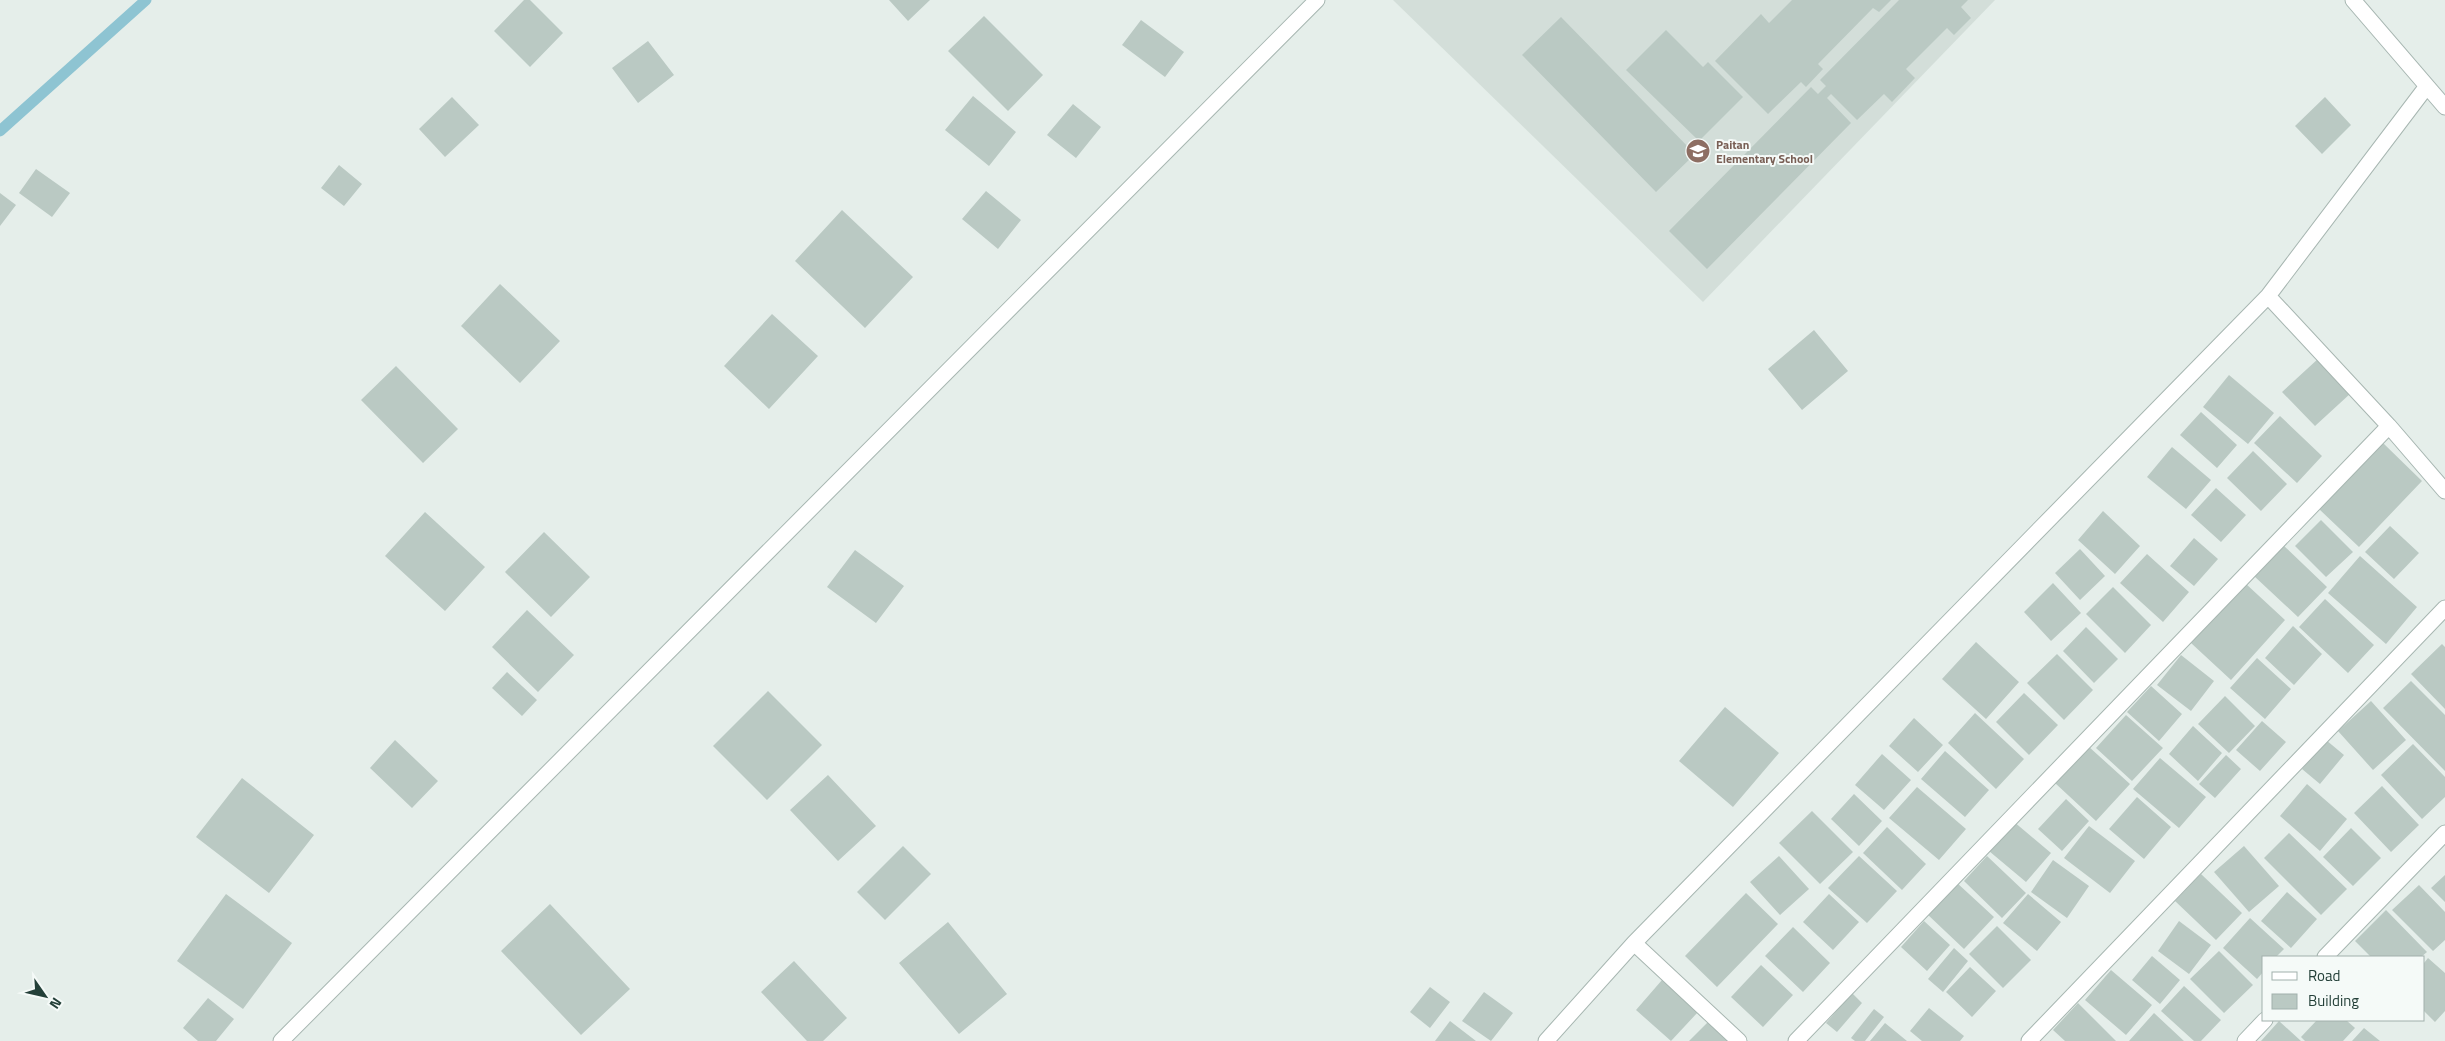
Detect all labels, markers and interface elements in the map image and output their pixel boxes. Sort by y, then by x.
place label: Paitan Elementary School [1716,135,1813,168]
school or university icon: Paitan Elementary School [1685,138,1711,164]
legend [2262,956,2425,1021]
text: Road [2308,964,2340,987]
north arrow [20,971,70,1021]
text: Building [2308,989,2359,1012]
text: N [45,994,68,1013]

